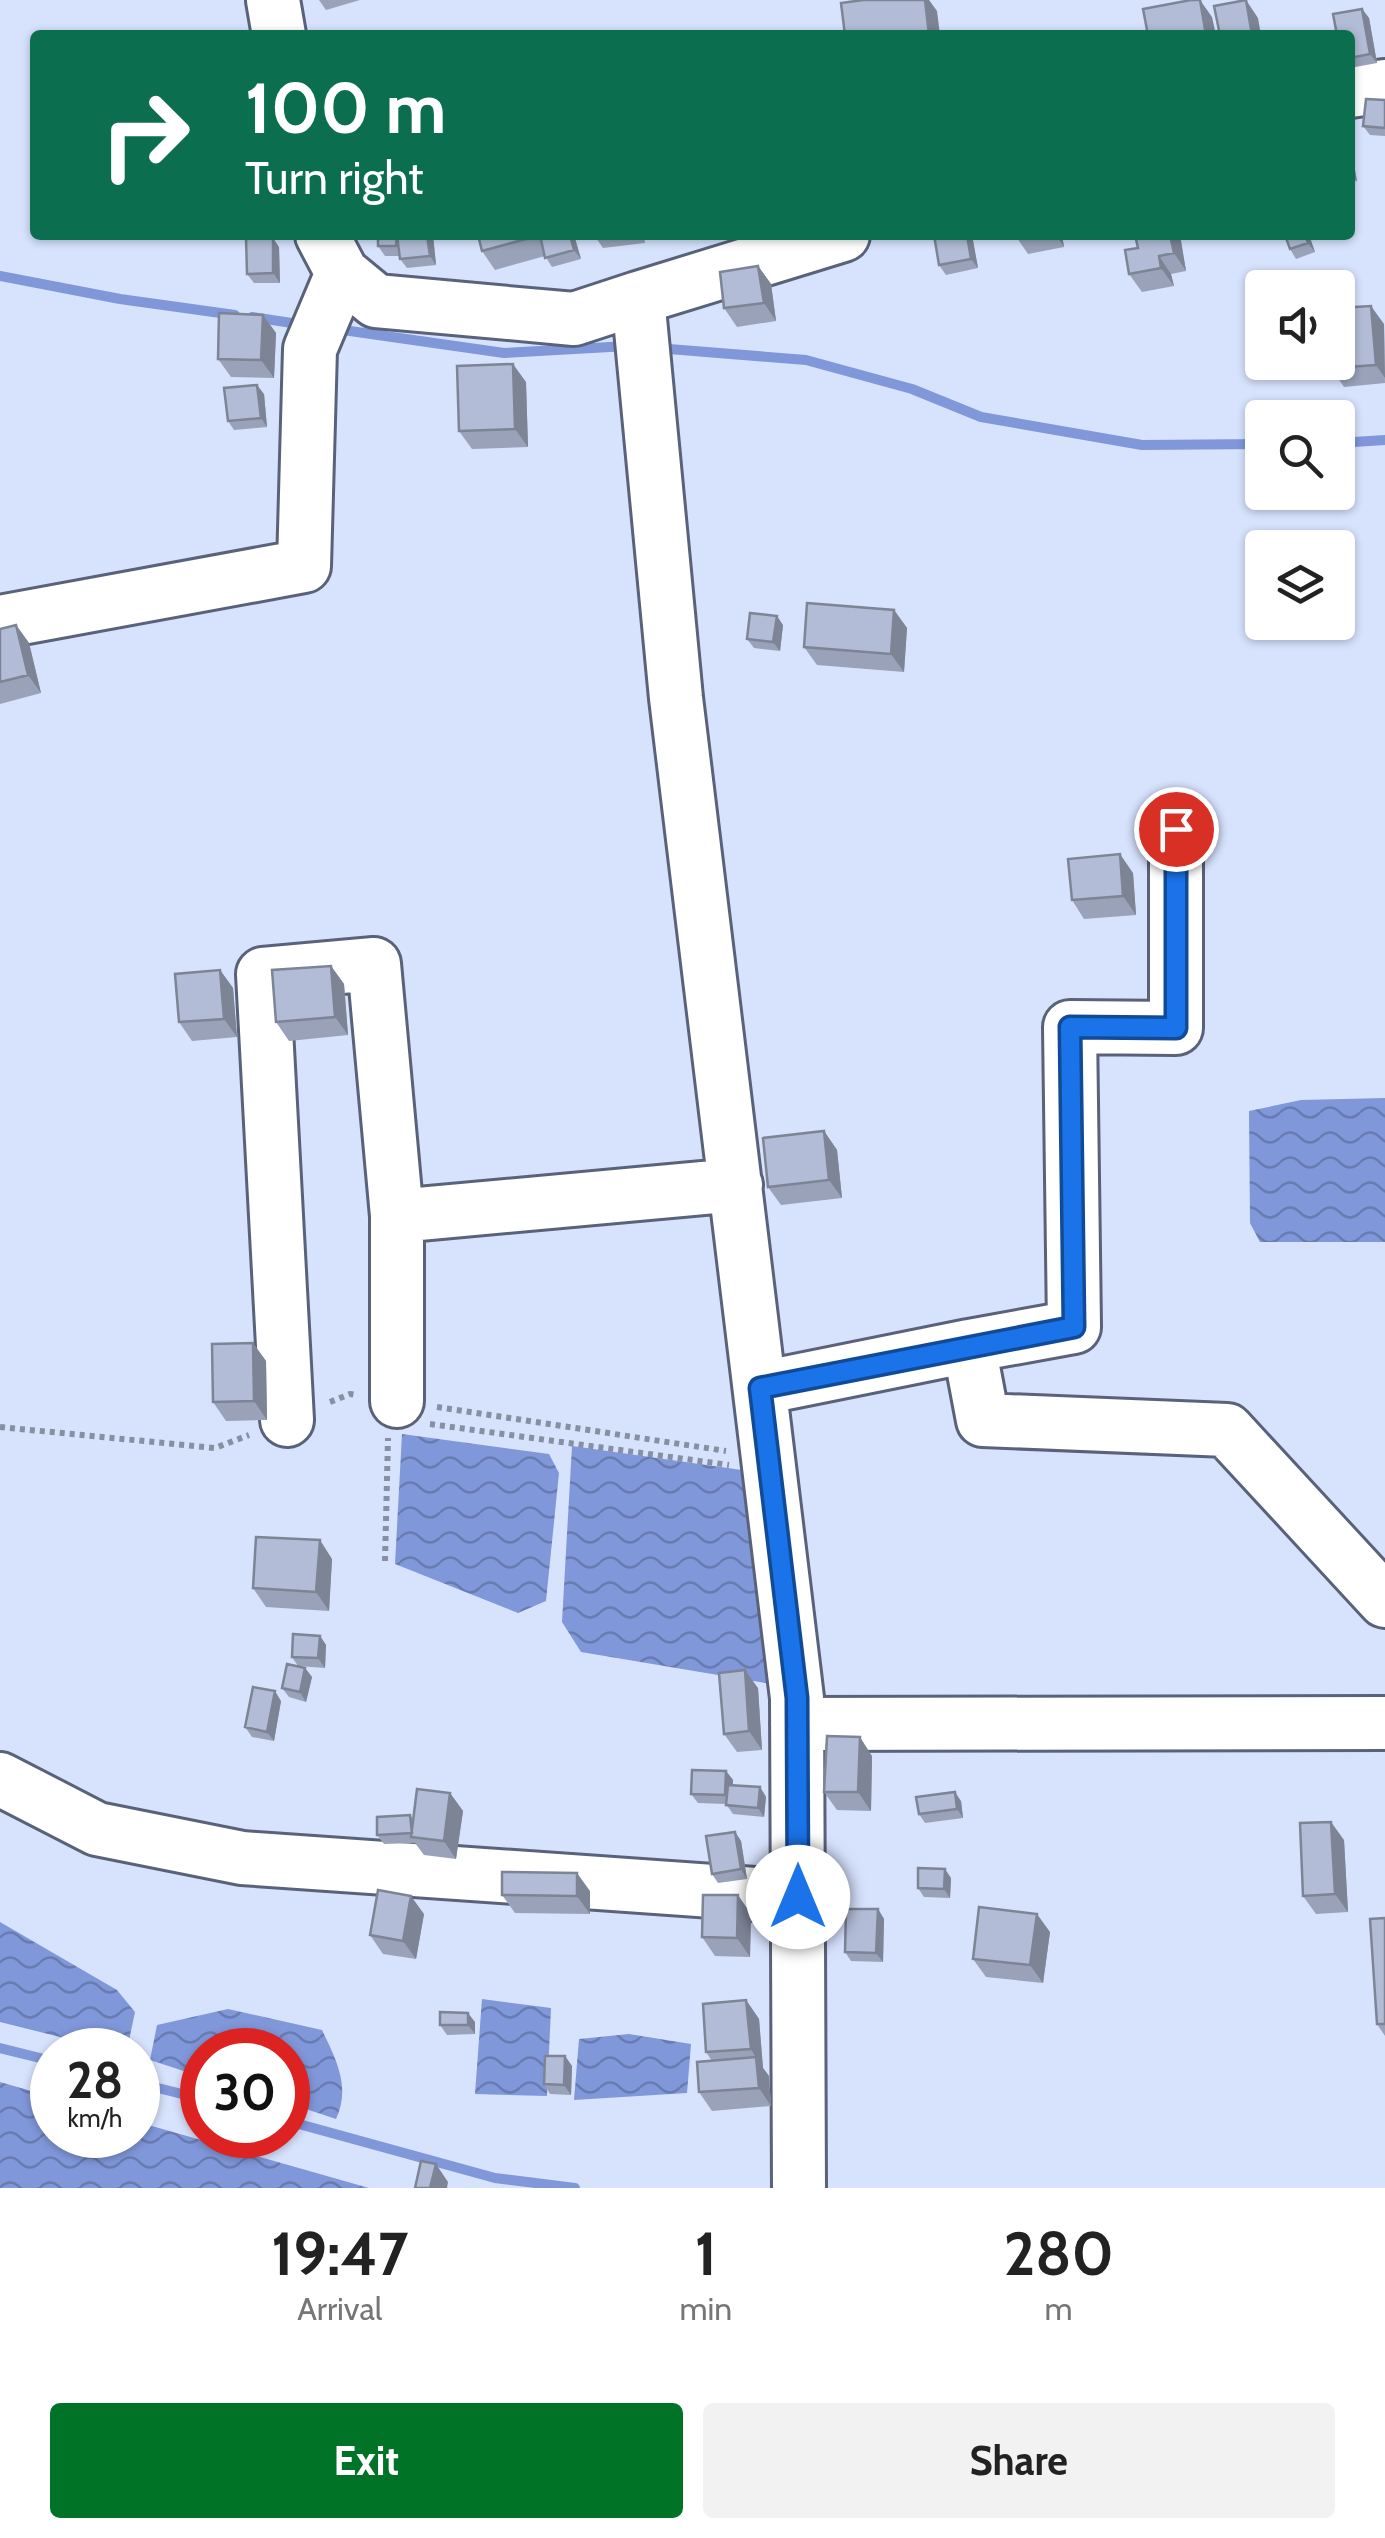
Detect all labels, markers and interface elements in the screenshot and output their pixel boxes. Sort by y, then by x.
text: 100 m [245,65,446,151]
icon: right [80,70,210,200]
text: Turn right [245,151,424,205]
map controls [1245,270,1355,640]
button: sound [1245,270,1355,380]
button: search [1245,400,1355,510]
button: layers [1245,530,1355,640]
pin [1134,787,1219,872]
icon: arrive [1149,802,1204,857]
position arrow [746,1845,850,1949]
speed limit sign: 30 [180,2028,310,2158]
text: 28 [67,2050,123,2111]
text: km/h [68,2103,122,2133]
text: 19:47 [271,2217,408,2290]
text: 1 [695,2217,717,2290]
text: 280 [1003,2217,1114,2290]
text: Arrival [297,2289,382,2328]
text: min [679,2289,732,2328]
text: m [1045,2289,1073,2328]
button: Exit [50,2403,683,2518]
button: Share [703,2403,1335,2518]

